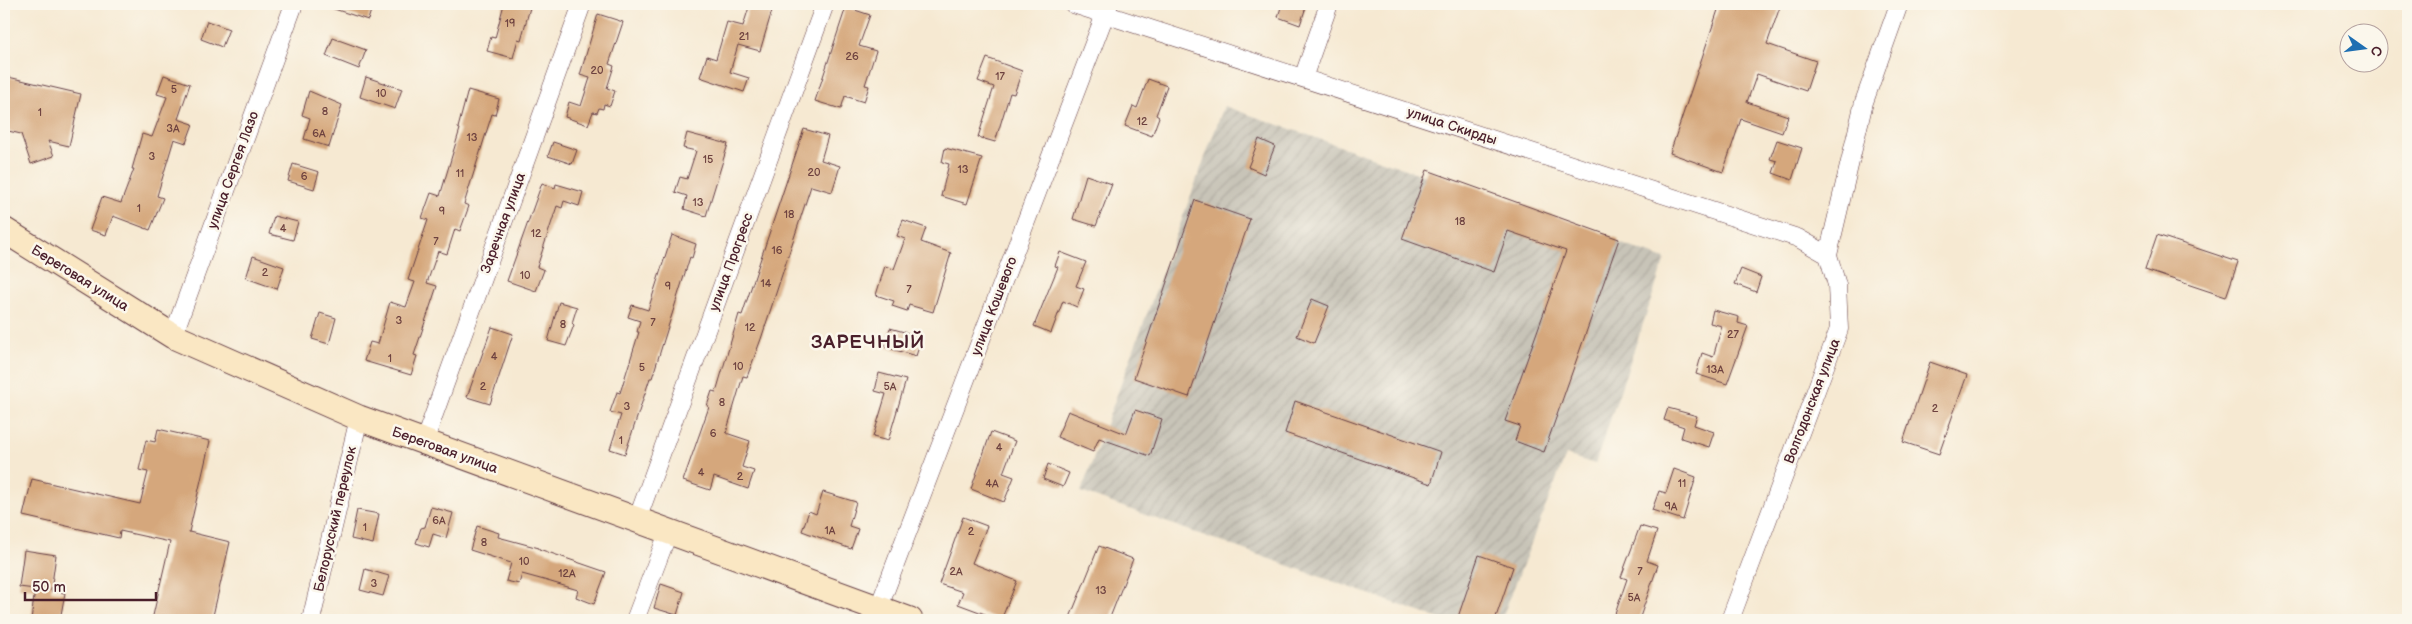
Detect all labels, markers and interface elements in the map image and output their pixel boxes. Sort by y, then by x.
house number: 19 [505,17,515,30]
north arrow [2340,22,2390,72]
house number: 21 [739,30,749,43]
text: С [2367,44,2386,58]
house number: 26 [845,50,859,63]
house number: 20 [591,64,604,77]
house number: 17 [995,70,1005,83]
house number: 5 [171,83,177,96]
house number: 10 [376,87,387,100]
street label: улица Скирды [1405,103,1499,149]
house number: 8 [322,105,328,118]
house number: 1 [38,106,42,119]
street label: улица Сергея Лазо [204,109,262,231]
house number: 12 [1137,115,1148,128]
house number: 3А [166,122,180,135]
house number: 6А [312,127,326,140]
house number: 13 [466,131,478,144]
house number: 3 [149,150,156,163]
house number: 15 [703,153,713,166]
house number: 13 [957,163,969,176]
house number: 20 [808,166,821,179]
house number: 11 [456,167,464,180]
house number: 6 [301,170,308,183]
street label: Заречная улица [477,170,529,276]
house number: 13 [692,196,704,209]
house number: 1 [137,202,141,215]
house number: 9 [439,205,445,218]
house number: 18 [784,208,794,221]
street label: улица Прогресс [705,211,757,313]
house number: 18 [1455,215,1465,228]
house number: 4 [280,222,287,235]
house number: 12 [531,227,542,240]
house number: 7 [433,235,439,248]
street label: Береговая улица [28,241,132,315]
house number: 16 [772,244,783,257]
street label: улица Кошевого [967,254,1021,358]
house number: 2 [262,266,269,279]
house number: 10 [520,269,531,282]
house number: 14 [761,277,772,290]
house number: 9 [665,280,671,293]
house number: 7 [906,283,912,296]
house number: 3 [396,314,403,327]
house number: 7 [650,316,656,329]
house number: 8 [560,318,566,331]
house number: 12 [745,321,756,334]
house number: 27 [1727,328,1740,341]
district label: ЗАРЕЧНЫЙ [811,330,925,354]
street label: Волгодонская улица [1780,335,1844,466]
house number: 4 [491,350,498,363]
house number: 1 [388,352,392,365]
house number: 10 [733,360,744,373]
house number: 5 [639,361,645,374]
house number: 13А [1706,363,1724,376]
house number: 2 [480,380,487,393]
house number: 5А [884,380,897,393]
house number: 8 [719,396,725,409]
house number: 3 [624,400,631,413]
house number: 2 [1932,402,1939,415]
street label: Береговая улица [390,423,501,477]
house number: 6 [710,427,717,440]
house number: 1 [619,434,623,447]
house number: 4 [996,441,1003,454]
street label: Белорусский переулок [310,444,360,593]
house number: 4 [698,466,705,479]
house number: 2 [737,470,744,483]
house number: 4А [985,477,999,490]
house number: 11 [1678,477,1686,490]
house number: 9А [1664,500,1678,513]
house number: 6А [432,514,446,527]
house number: 1 [363,521,367,534]
house number: 1А [825,524,836,537]
house number: 2 [968,525,975,538]
house number: 8 [481,536,487,549]
house number: 10 [519,555,530,568]
house number: 2А [949,565,963,578]
house number: 7 [1637,565,1643,578]
house number: 12А [558,567,576,580]
scale bar [25,569,156,601]
house number: 3 [371,577,378,590]
text: 50 m [32,578,66,597]
house number: 13 [1095,584,1107,597]
house number: 5А [1628,591,1641,604]

